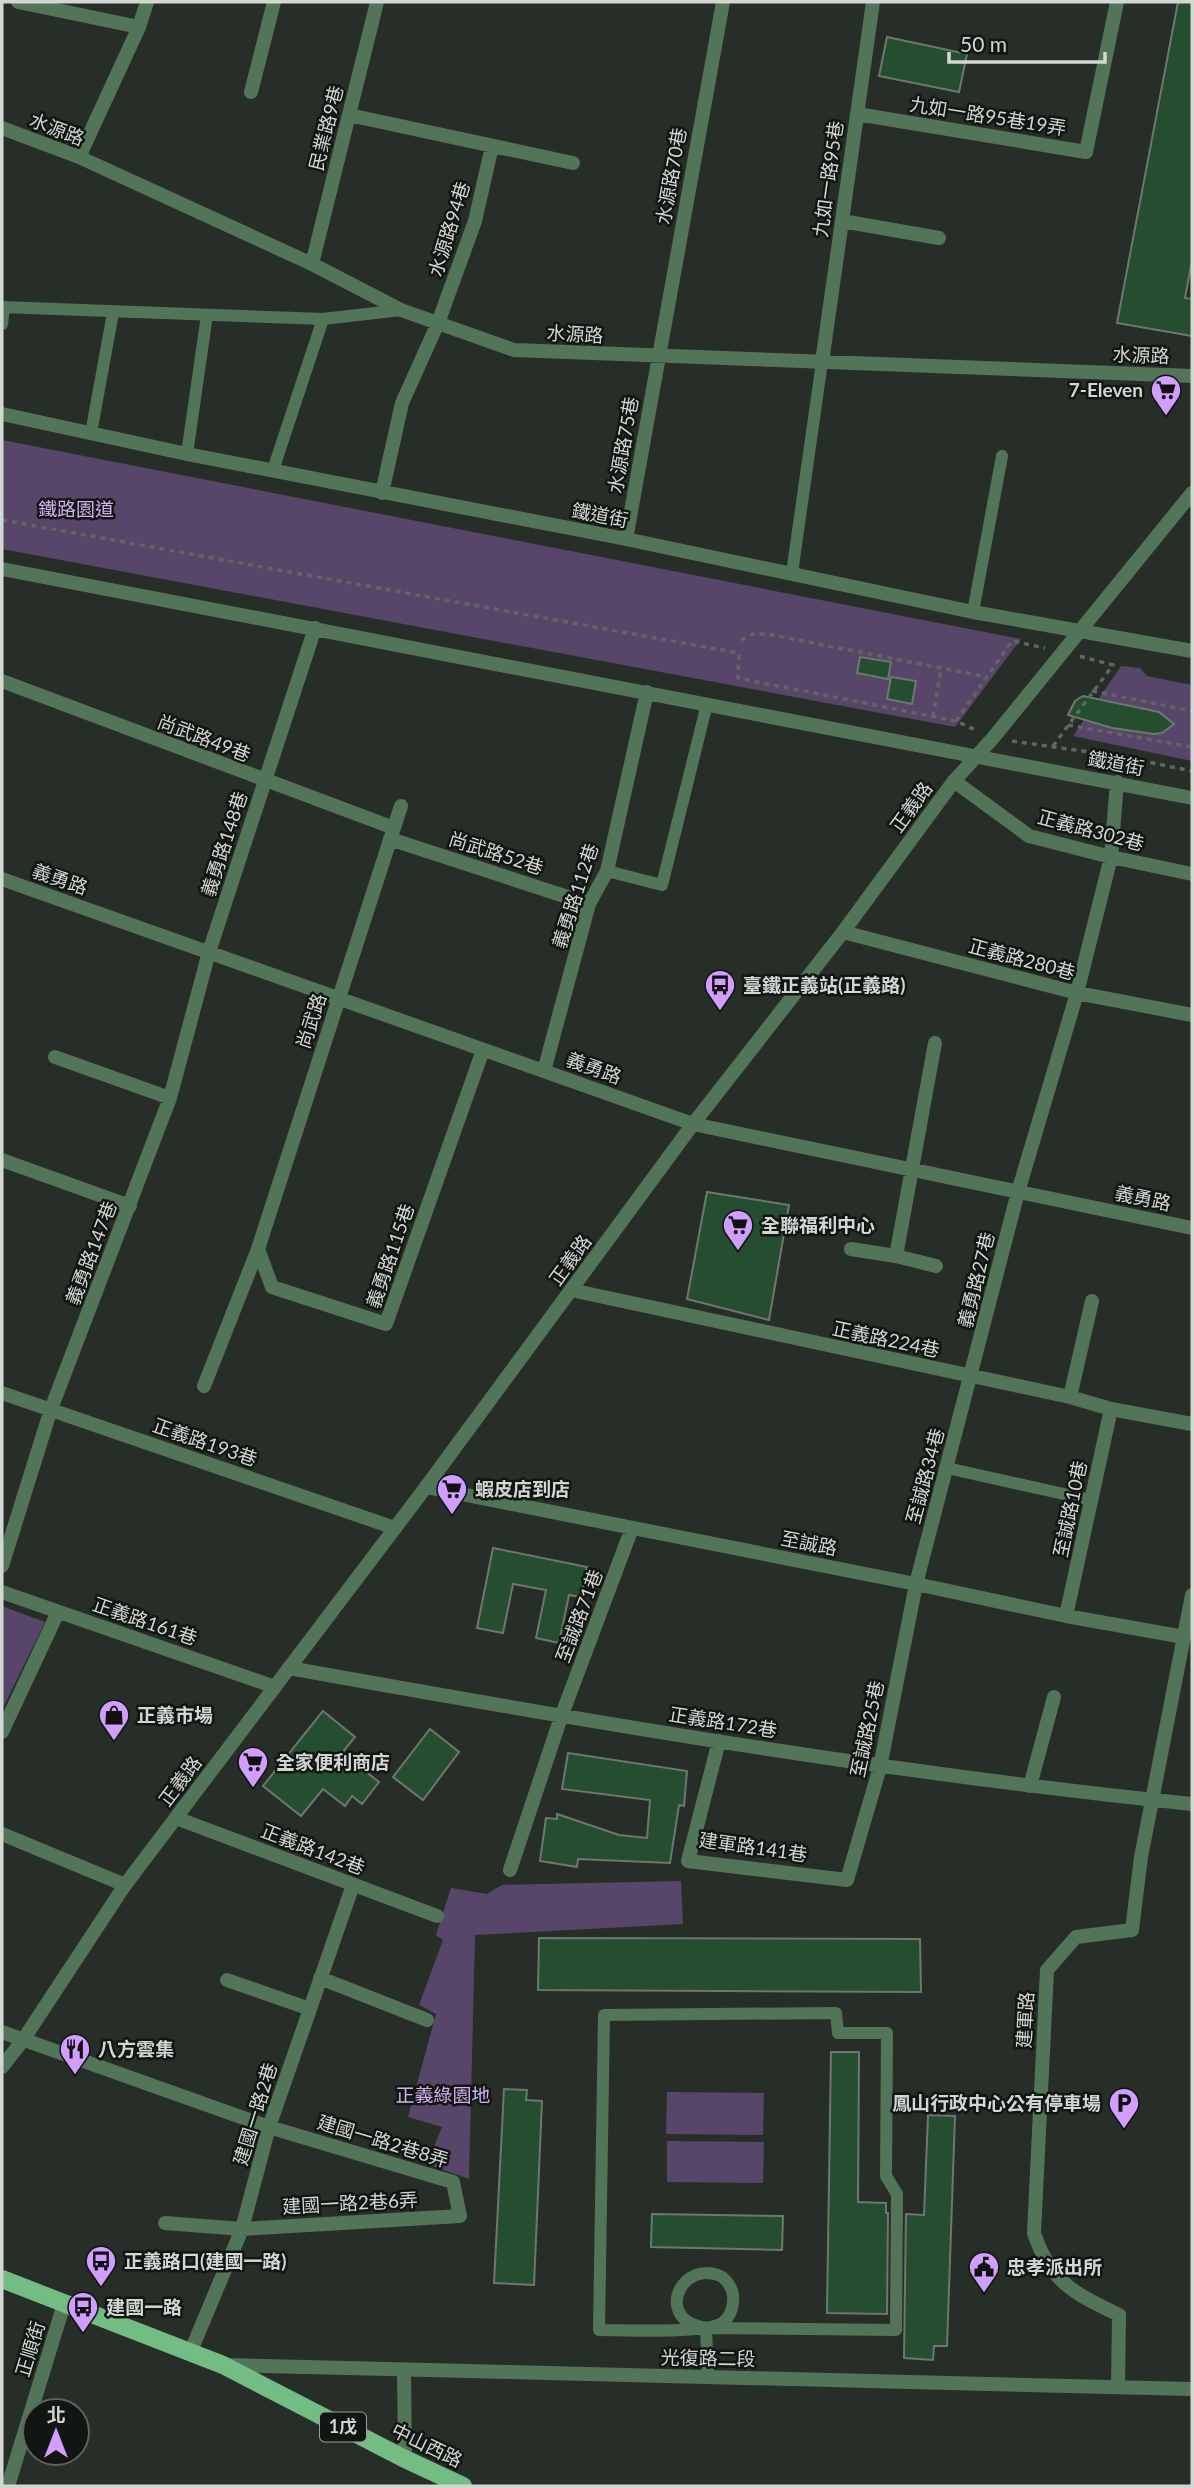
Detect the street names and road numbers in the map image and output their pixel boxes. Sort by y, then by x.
street label: 民業路9巷 [304,83,347,173]
street label: 九如一路95巷19弄 [908,92,1068,139]
street label: 水源路 [26,108,88,149]
street label: 九如一路95巷 [808,119,847,238]
street label: 水源路70巷 [651,126,690,226]
street label: 水源路94巷 [423,179,474,279]
street label: 水源路 [546,321,604,346]
street label: 水源路 [1112,342,1170,367]
street label: 水源路75巷 [603,395,642,495]
street label: 鐵道街 [570,498,630,531]
street label: 尚武路49巷 [154,709,254,766]
street label: 鐵道街 [1086,746,1146,779]
street label: 正義路 [885,777,937,837]
street label: 義勇路148巷 [196,788,251,899]
street label: 正義路302巷 [1035,804,1147,855]
street label: 尚武路52巷 [446,826,546,879]
street label: 義勇路112巷 [547,840,602,951]
street label: 義勇路 [29,858,91,899]
street label: 正義路280巷 [966,933,1078,984]
street label: 尚武路 [291,990,330,1052]
street label: 義勇路 [563,1047,625,1088]
street label: 義勇路 [1113,1180,1173,1215]
street label: 義勇路147巷 [60,1198,121,1308]
street label: 義勇路115巷 [361,1201,418,1311]
street label: 正義路 [544,1230,596,1290]
street label: 義勇路27巷 [952,1230,999,1330]
street label: 正義路224巷 [830,1316,942,1361]
street label: 正義路193巷 [150,1413,260,1470]
street label: 至誠路34巷 [901,1426,948,1526]
street label: 至誠路10巷 [1048,1459,1091,1559]
street label: 至誠路 [779,1526,839,1559]
street label: 至誠路71巷 [550,1566,607,1666]
street label: 正義路161巷 [90,1592,200,1649]
street label: 至誠路25巷 [845,1679,888,1779]
street label: 正義路172巷 [667,1702,779,1741]
street label: 正義路 [153,1751,206,1810]
street label: 正義路142巷 [258,1818,368,1879]
street label: 建軍路141巷 [697,1828,809,1865]
street label: 建軍路 [1012,1991,1037,2049]
street label: 建國一路2巷 [228,2060,281,2168]
street label: 建國一路2巷8弄 [315,2110,452,2171]
street label: 建國一路2巷6弄 [281,2187,419,2218]
street label: 正順街 [10,2318,49,2379]
street label: 光復路二段 [660,2345,756,2370]
road number: 1戊 [320,2412,366,2442]
street label: 中山西路 [388,2418,466,2472]

